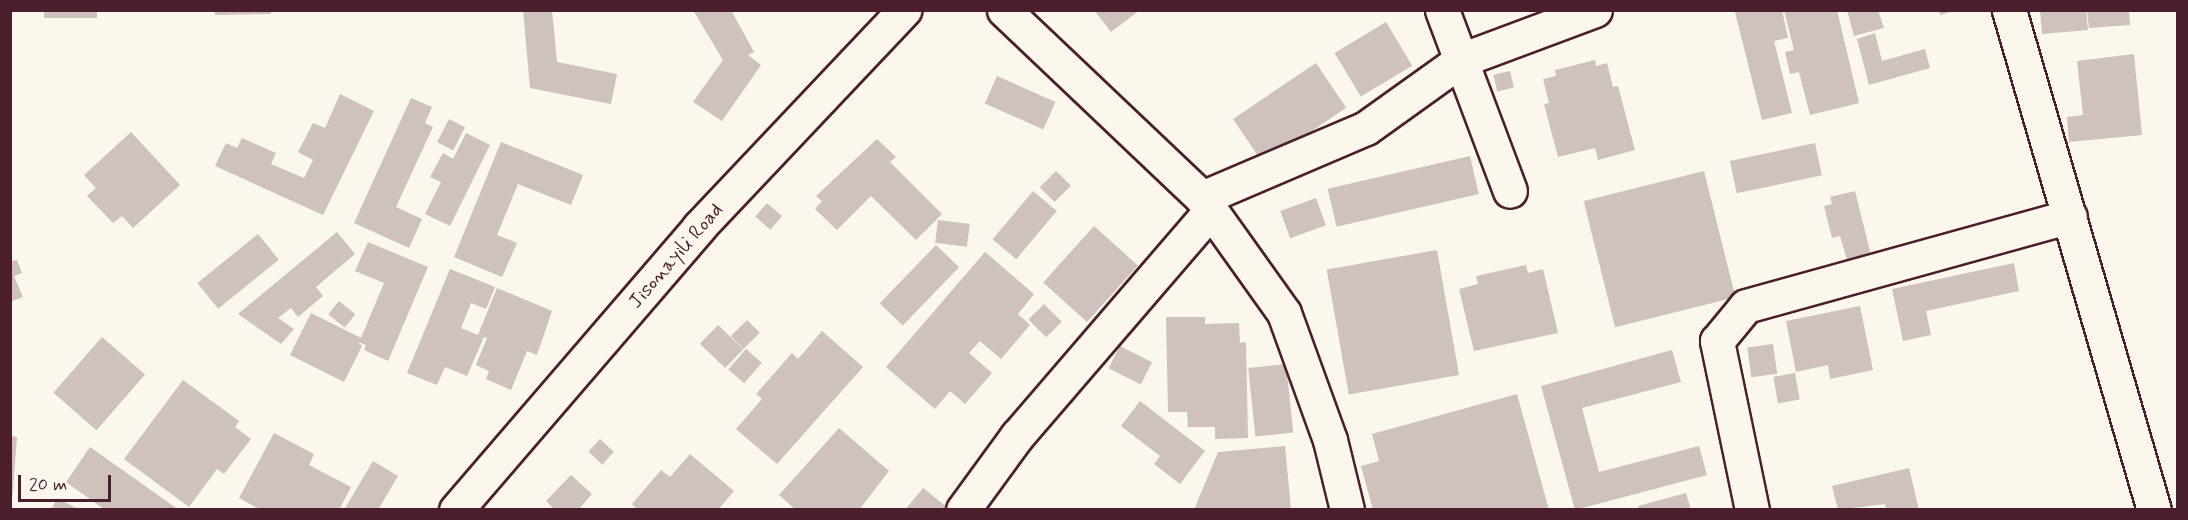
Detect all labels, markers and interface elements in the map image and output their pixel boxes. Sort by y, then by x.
street label: Jisonayili Road [624,199,728,313]
scale bar [21,463,114,501]
text: 20 m [29,473,67,497]

